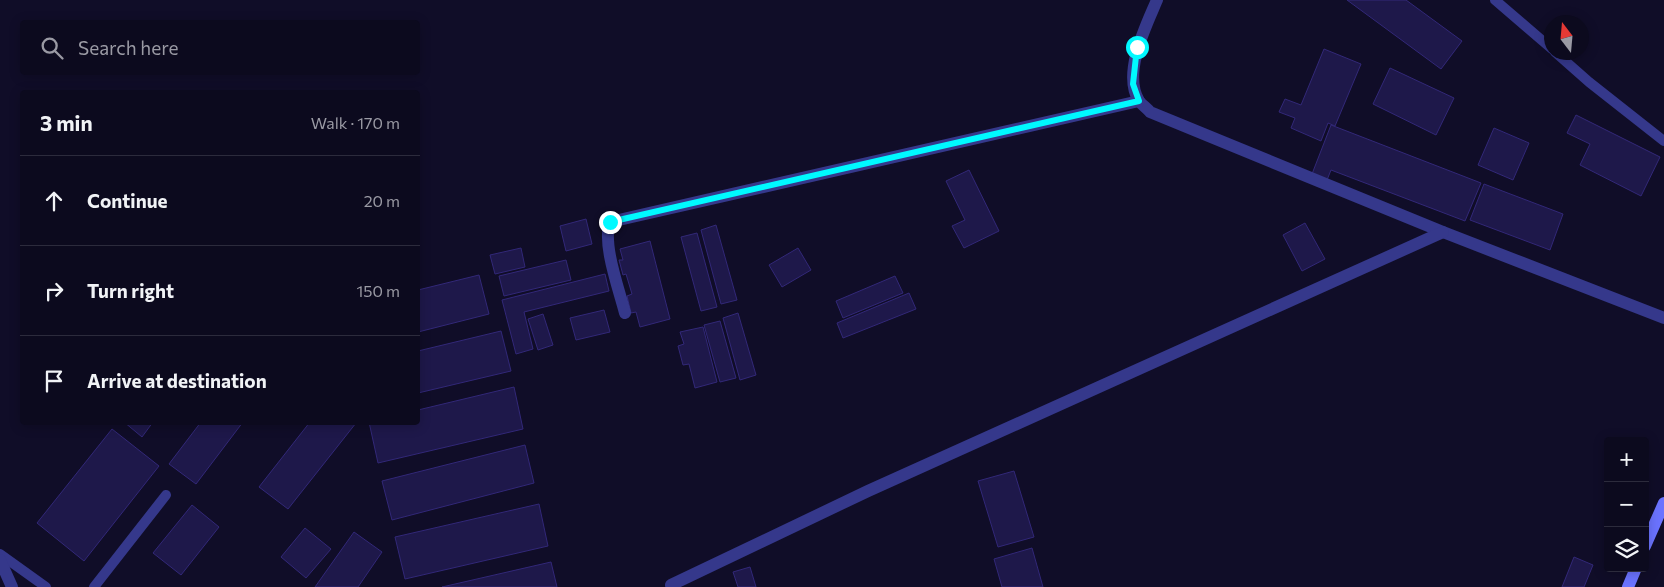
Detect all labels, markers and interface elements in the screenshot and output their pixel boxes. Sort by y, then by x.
north arrow [1544,15,1589,60]
search box [20,20,420,75]
icon: search [38,34,66,62]
text: Search here [78,36,178,59]
route start [1126,36,1149,59]
text: 3 min [40,110,93,135]
text: Walk · 170 m [311,113,400,132]
icon: ahead [40,187,68,215]
text: Continue [87,189,167,212]
text: 20 m [364,191,400,210]
route end [599,211,622,234]
icon: right [40,277,68,305]
text: Turn right [87,279,174,302]
text: 150 m [357,281,400,300]
icon: arrive [40,367,68,395]
text: Arrive at destination [87,369,267,392]
map controls [1604,437,1649,572]
button: + [1604,437,1649,482]
button: − [1604,482,1649,527]
button: layers [1604,527,1649,572]

